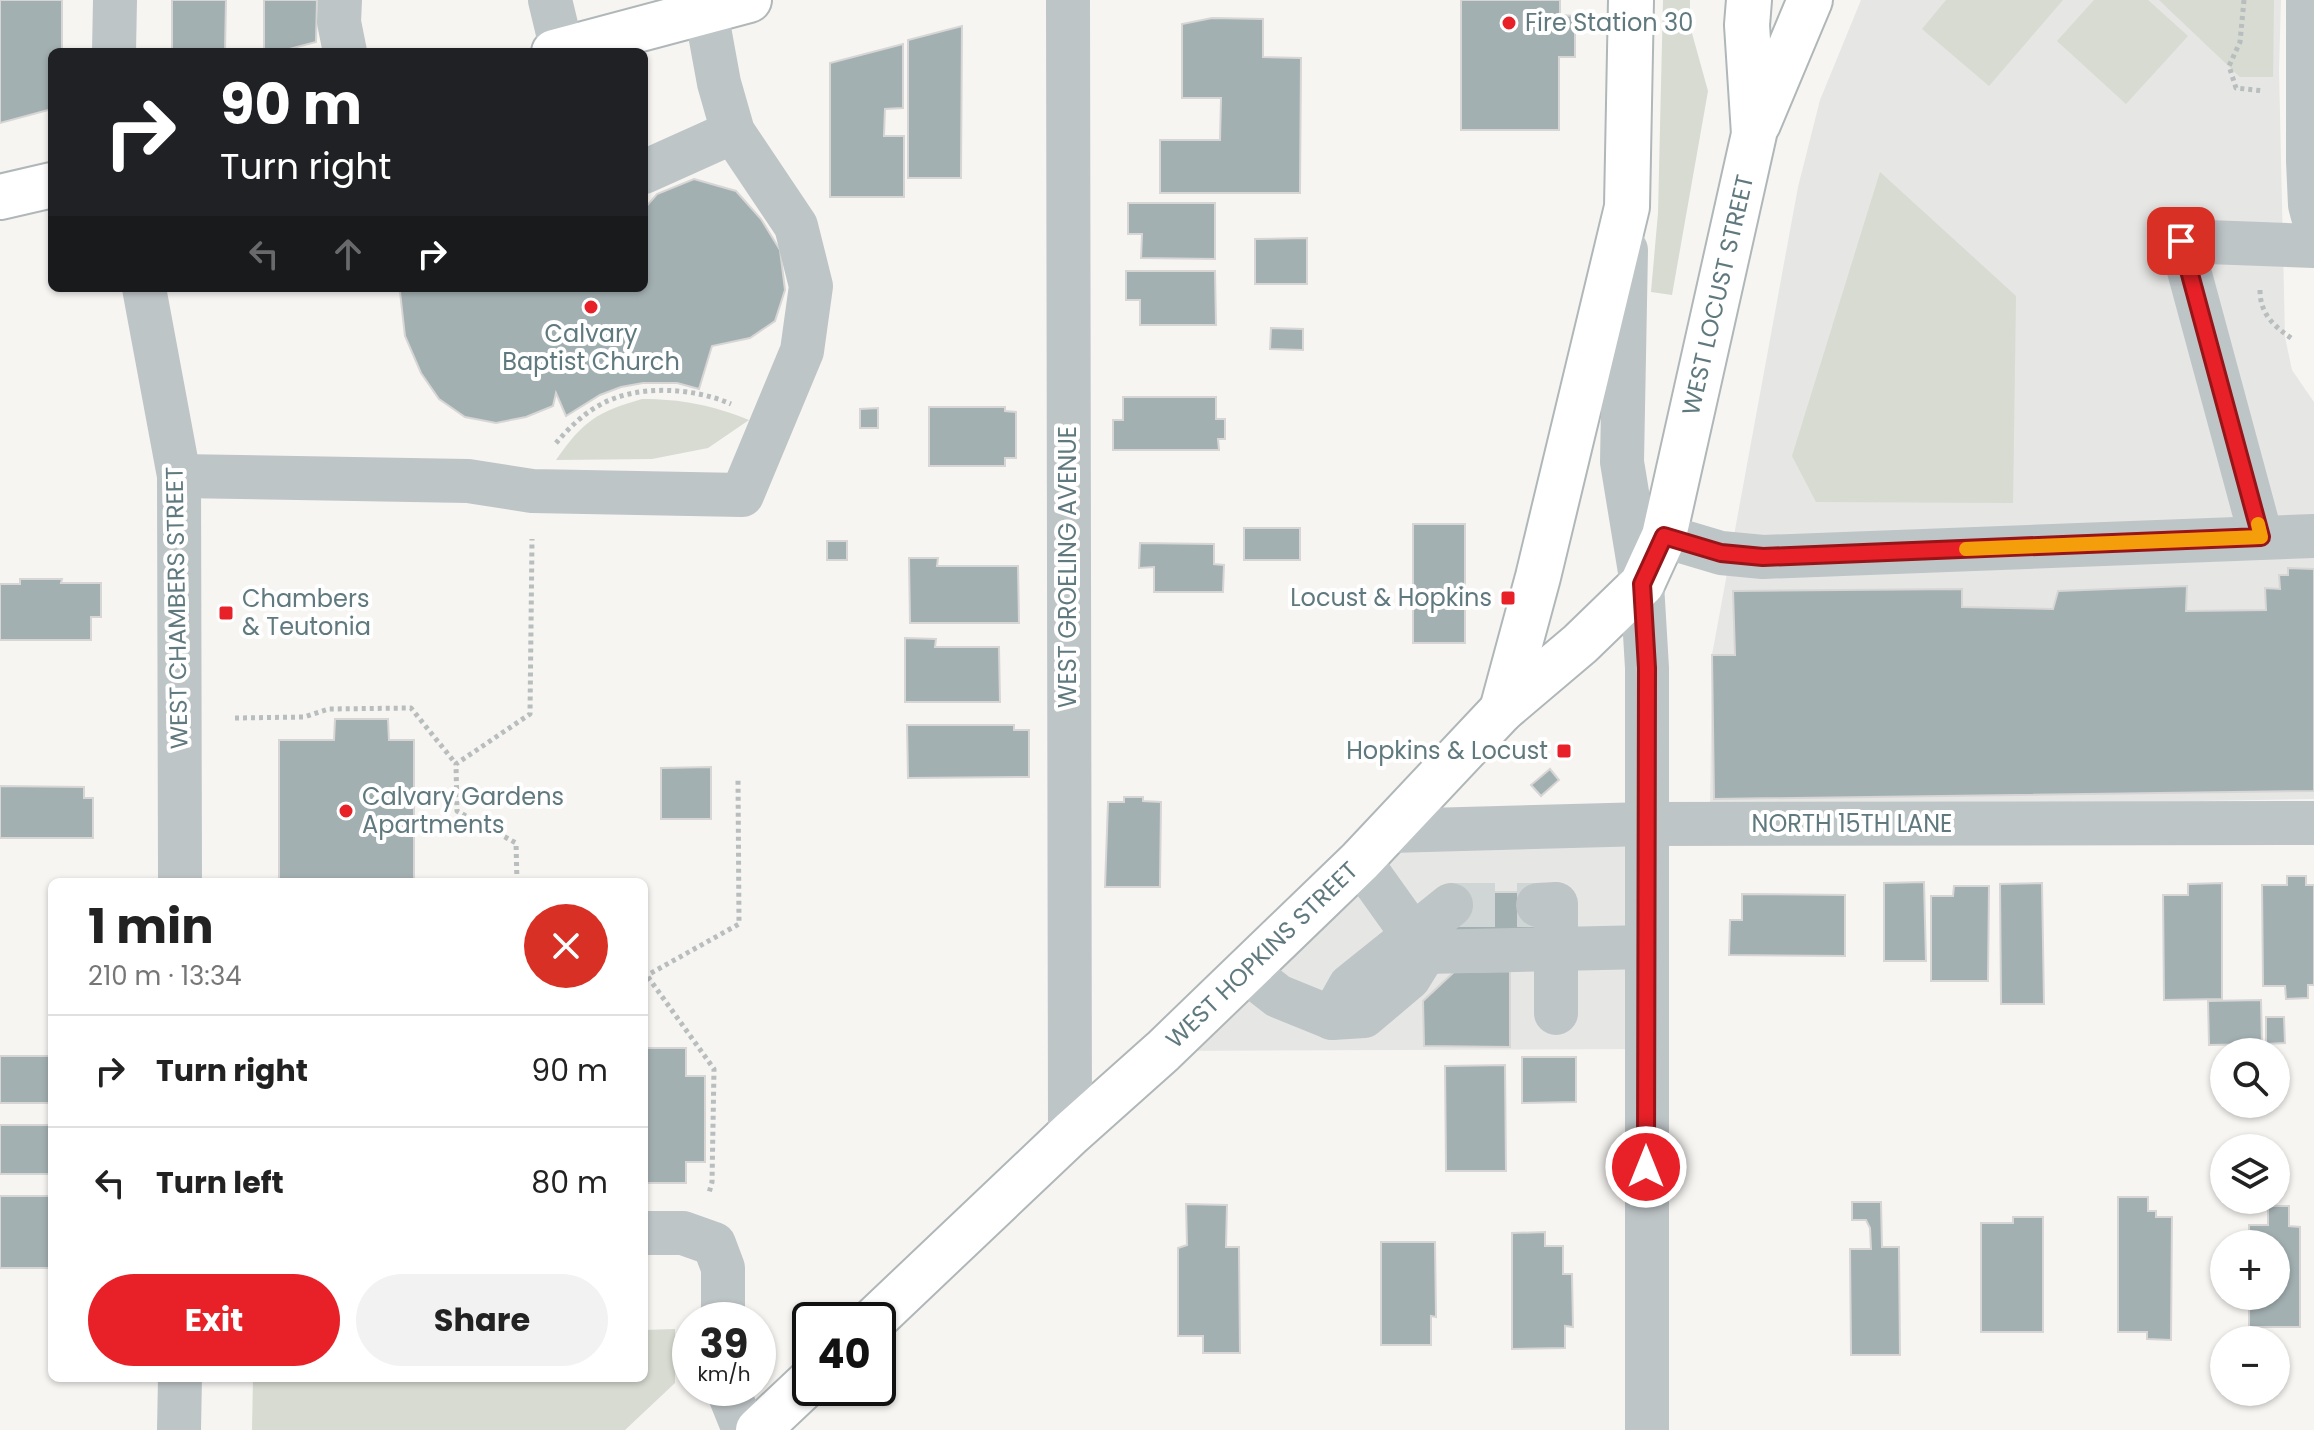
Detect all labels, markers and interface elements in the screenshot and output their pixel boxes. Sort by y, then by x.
place label: Fire Station 30 [1525,6,1693,39]
marker: Fire Station 30 [1500,14,1518,32]
text: 90 m [220,65,362,144]
icon: right [88,80,192,184]
text: Turn right [220,141,391,192]
street label: WEST LOCUST STREET [1674,171,1761,418]
pin [2147,207,2215,275]
icon: arrive [2159,219,2203,263]
icon: left [242,232,286,276]
icon: ahead [326,232,370,276]
icon: right [410,232,454,276]
marker: Calvary Baptist Church [582,298,600,316]
place label: Calvary Baptist Church [502,317,680,378]
street label: WEST GROELING AVENUE [1051,426,1084,708]
street label: WEST CHAMBERS STREET [158,466,195,750]
place label: Locust & Hopkins [1290,581,1492,614]
place label: Chambers & Teutonia [242,582,371,643]
marker: Locust & Hopkins [1499,589,1517,607]
marker: Chambers & Teutonia [217,604,235,622]
place label: Hopkins & Locust [1346,734,1548,767]
marker: Hopkins & Locust [1555,742,1573,760]
place label: Calvary Gardens Apartments [362,780,564,841]
marker: Calvary Gardens Apartments [337,802,355,820]
street label: NORTH 15TH LANE [1752,807,1952,840]
street label: WEST HOPKINS STREET [1158,854,1365,1055]
text: 1 min [88,893,214,960]
button: close [524,904,608,988]
text: 210 m · 13:34 [88,958,242,994]
map controls [2210,1038,2290,1406]
button: search [2210,1038,2290,1118]
icon: right [88,1049,132,1093]
text: Turn right [156,1049,308,1092]
text: 90 m [531,1049,608,1092]
position arrow [1604,1125,1688,1209]
button: layers [2210,1134,2290,1214]
icon: left [88,1161,132,1205]
text: Turn left [156,1161,284,1204]
text: 80 m [531,1161,608,1204]
button: + [2210,1230,2290,1310]
button: Exit [88,1274,340,1366]
button: Share [356,1274,608,1366]
speed limit sign: 40 [792,1302,896,1406]
text: 39 [700,1316,748,1372]
button: − [2210,1326,2290,1406]
text: km/h [697,1360,751,1388]

